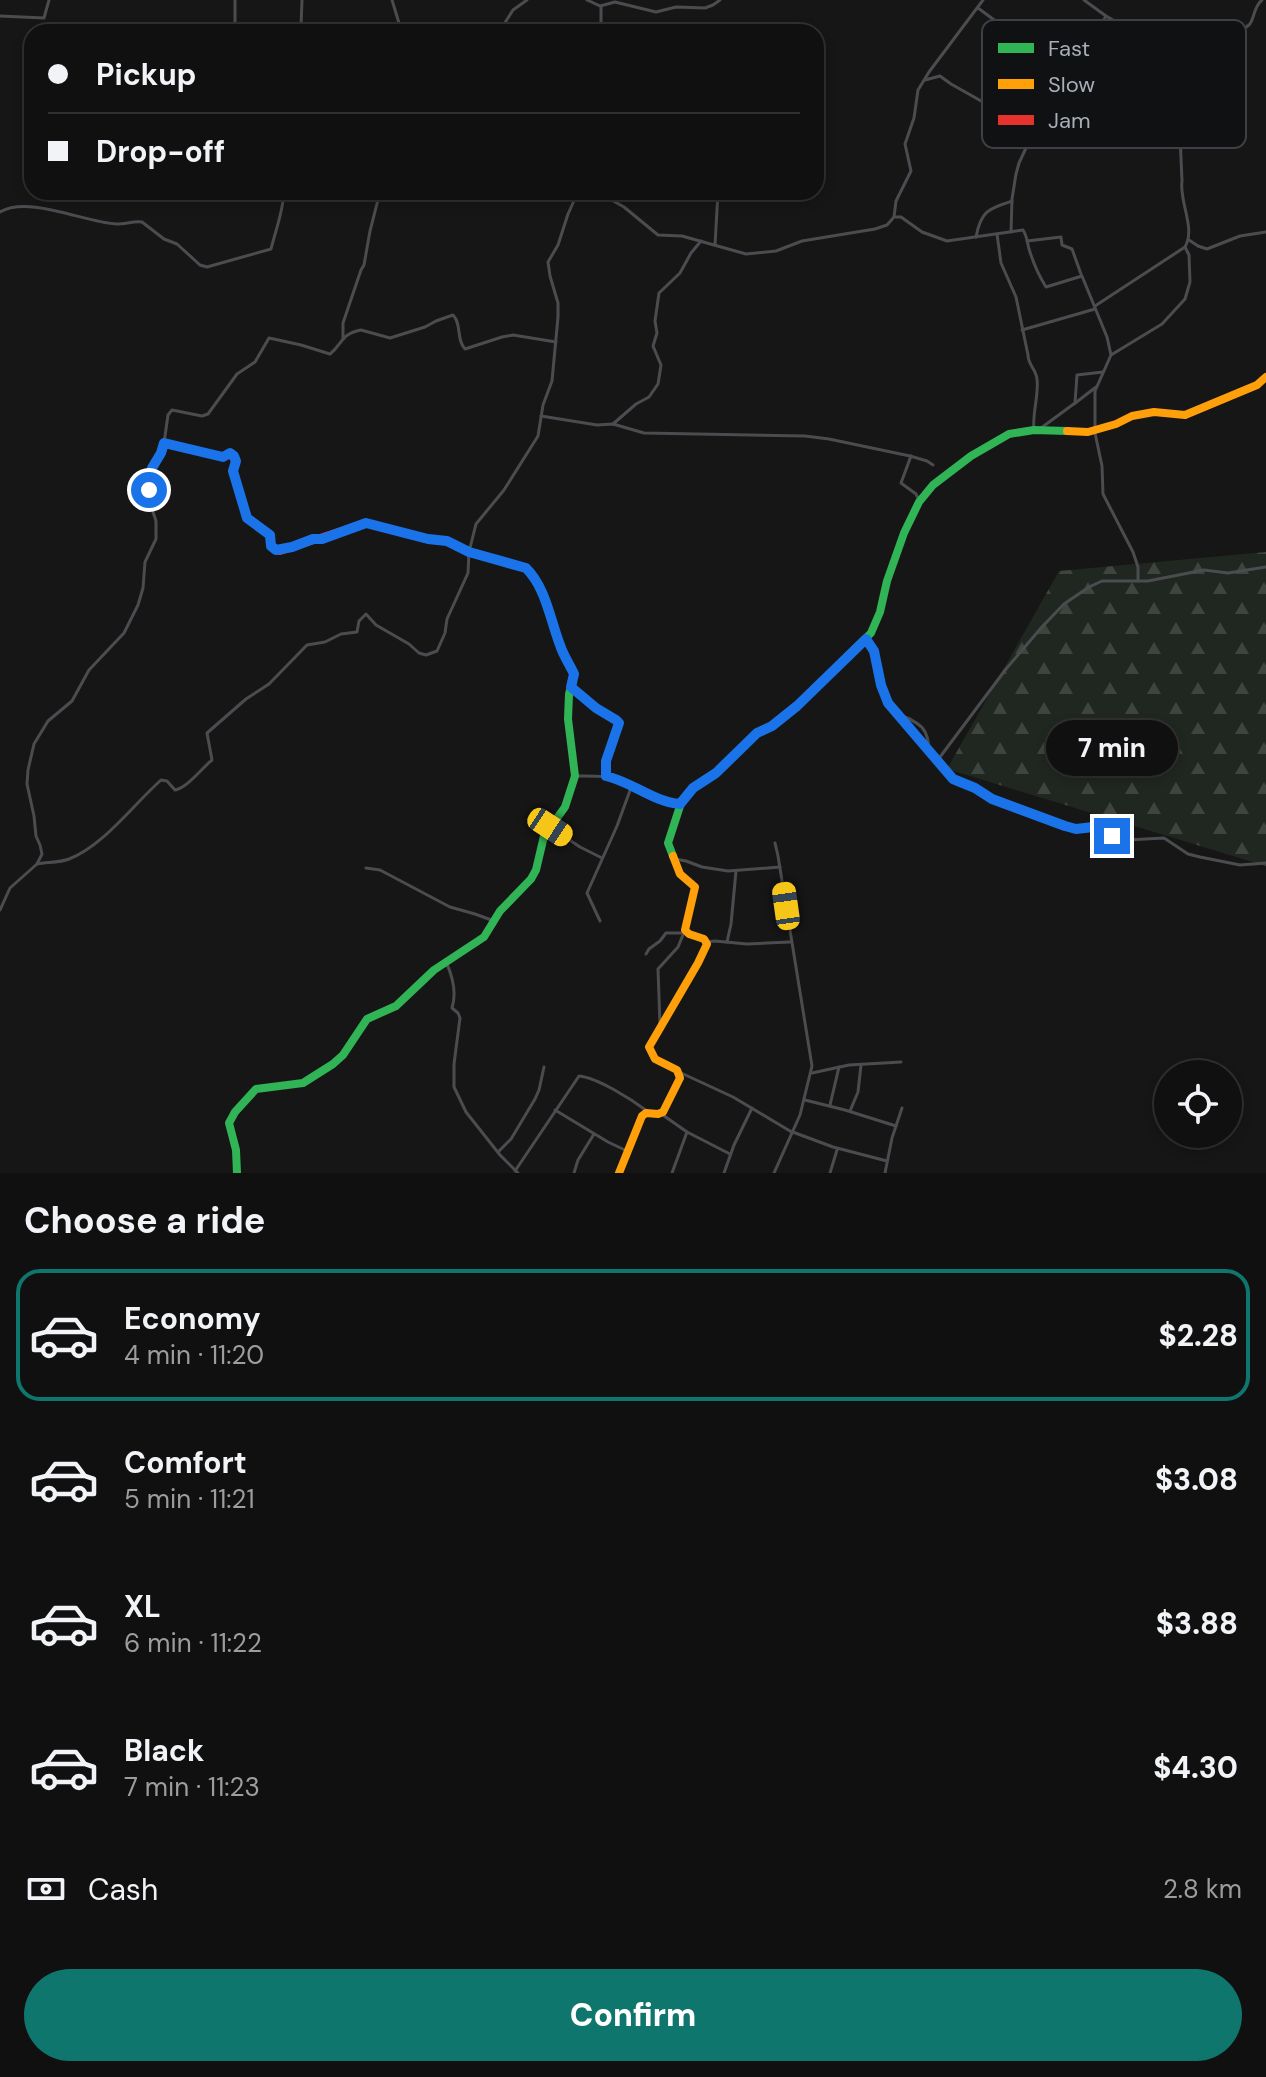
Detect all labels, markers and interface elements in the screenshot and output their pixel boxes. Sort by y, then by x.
legend [982,20,1246,148]
text: Fast [1048,34,1090,63]
text: Pickup [96,55,196,94]
text: Slow [1048,70,1095,99]
text: Jam [1048,106,1091,135]
text: Drop-off [96,132,225,171]
route start [131,472,167,508]
callout: 7 min [1046,720,1178,776]
text: 7 min [1078,731,1146,765]
car [523,804,577,850]
route end [1094,818,1130,854]
car [771,881,801,931]
map controls [1154,1060,1242,1148]
button: locate [1154,1060,1242,1148]
text: Choose a ride [24,1197,265,1244]
icon: car [28,1299,100,1371]
text: Economy [124,1299,261,1338]
text: $2.28 [1159,1316,1238,1355]
text: 4 min · 11:20 [124,1338,264,1372]
icon: car [28,1443,100,1515]
text: Comfort [124,1443,247,1482]
text: $3.08 [1155,1460,1238,1499]
text: 5 min · 11:21 [124,1482,255,1516]
icon: car [28,1587,100,1659]
text: XL [124,1587,161,1626]
text: $3.88 [1156,1604,1238,1643]
text: 6 min · 11:22 [124,1626,262,1660]
icon: car [28,1731,100,1803]
text: Black [124,1731,204,1770]
text: $4.30 [1153,1748,1238,1787]
text: 7 min · 11:23 [124,1770,260,1804]
icon: cash [24,1867,68,1911]
text: Cash [88,1870,158,1909]
text: 2.8 km [1163,1872,1242,1906]
button: Confirm [24,1969,1242,2061]

